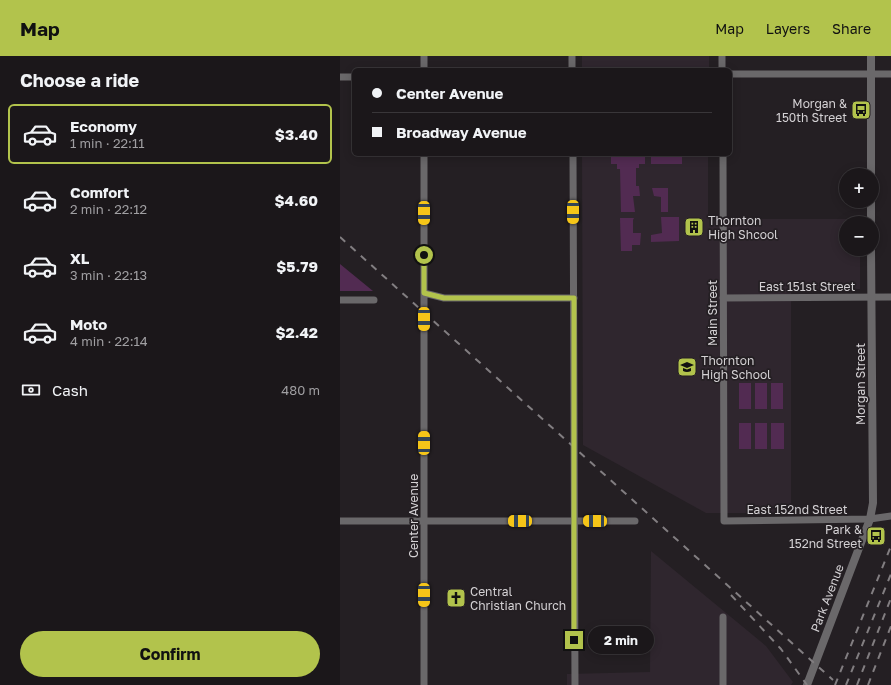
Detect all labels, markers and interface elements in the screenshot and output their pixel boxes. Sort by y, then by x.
text: Map [20,17,60,40]
text: Map [715,20,744,37]
text: Layers [766,20,810,37]
text: Share [832,20,871,37]
text: Choose a ride [20,69,139,91]
text: Center Avenue [396,84,503,102]
place label: Morgan & 150th Street [776,96,847,125]
bus stop icon: Morgan & 150th Street [850,99,872,121]
icon: car [22,116,58,152]
text: Economy [70,117,137,135]
text: Broadway Avenue [396,123,527,141]
text: $3.40 [275,125,318,143]
text: 1 min · 22:11 [70,135,145,151]
map controls [839,168,879,256]
button: + [839,168,879,208]
icon: car [22,182,58,218]
text: Comfort [70,183,129,201]
text: $4.60 [274,191,318,209]
car [567,200,579,224]
text: 2 min · 22:12 [70,201,147,217]
car [418,201,430,225]
place label: Thornton High Shcool [708,213,778,242]
building icon: Thornton High Shcool [683,216,705,238]
button: − [839,216,879,256]
route start [415,246,433,264]
icon: car [22,248,58,284]
text: XL [70,249,89,267]
text: $5.79 [276,257,318,275]
text: 3 min · 22:13 [70,267,147,283]
street label: East 151st Street [759,279,855,294]
street label: Main Street [705,280,720,346]
car [418,307,430,331]
icon: car [22,314,58,350]
text: Moto [70,315,107,333]
text: $2.42 [275,323,318,341]
text: 4 min · 22:14 [70,333,148,349]
street label: Morgan Street [853,343,868,425]
place label: Thornton High School [701,353,771,382]
school or university icon: Thornton High School [676,356,698,378]
icon: cash [20,379,42,401]
text: Cash [52,381,88,399]
text: 480 m [281,382,320,398]
car [418,431,430,455]
street label: Center Avenue [406,474,421,558]
street label: East 152nd Street [746,502,848,517]
car [508,515,532,527]
car [583,515,607,527]
place label: Park & 152nd Street [789,522,862,551]
bus stop icon: Park & 152nd Street [865,525,887,547]
street label: Park Avenue [807,562,847,634]
car [418,583,430,607]
place label: Central Christian Church [470,584,566,613]
church icon: Central Christian Church [445,587,467,609]
callout: 2 min [588,626,654,654]
button: Confirm [20,631,320,677]
route end [565,631,583,649]
text: 2 min [604,632,638,648]

